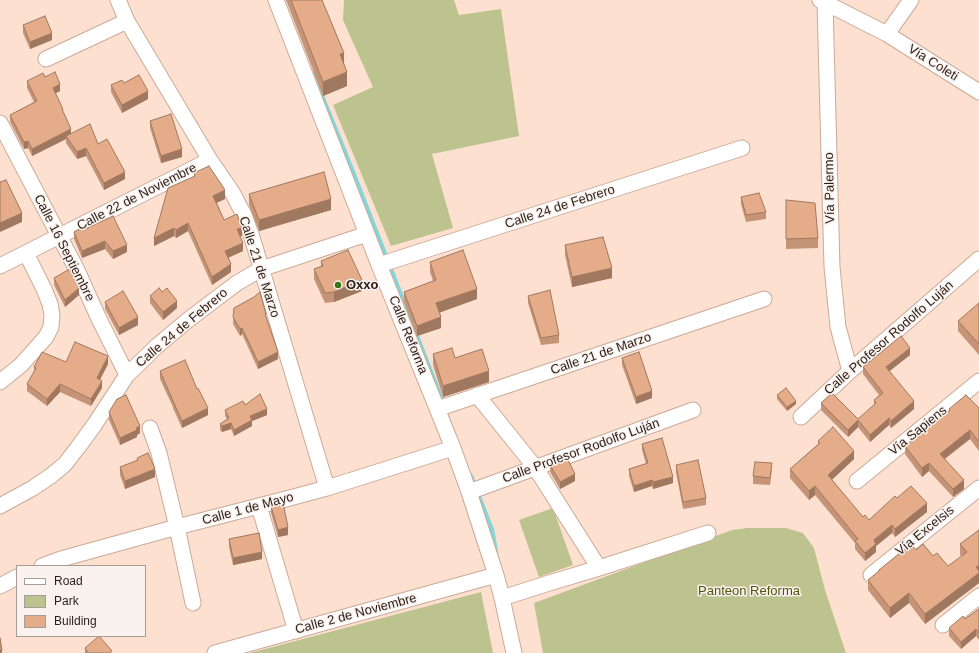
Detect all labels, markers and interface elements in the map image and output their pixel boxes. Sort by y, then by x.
street label: Vía Coleti [905,41,961,85]
street label: Vía Palermo [822,152,838,224]
street label: Calle 22 de Noviembre [75,160,199,234]
street label: Calle 24 de Febrero [503,182,617,232]
street label: Calle 16 Septiembre [30,192,98,304]
street label: Calle 21 de Marzo [235,214,283,320]
place label: Oxxo [346,277,379,293]
street label: Calle Profesor Rodolfo Luján [821,278,957,398]
marker: Oxxo [333,280,343,290]
street label: Calle 24 de Febrero [133,285,231,371]
street label: Calle Reforma [385,294,431,376]
street label: Calle 21 de Marzo [549,329,653,379]
street label: Vía Sapiens [886,403,950,459]
street label: Calle Profesor Rodolfo Luján [500,415,662,487]
street label: Calle 1 de Mayo [201,489,295,529]
street label: Vía Excelsis [893,503,957,559]
legend [16,565,146,637]
text: Road [54,574,83,588]
park label: Panteon Reforma [698,583,800,599]
street label: Calle 2 de Noviembre [294,590,418,638]
text: Park [54,594,79,608]
text: Building [54,614,97,628]

